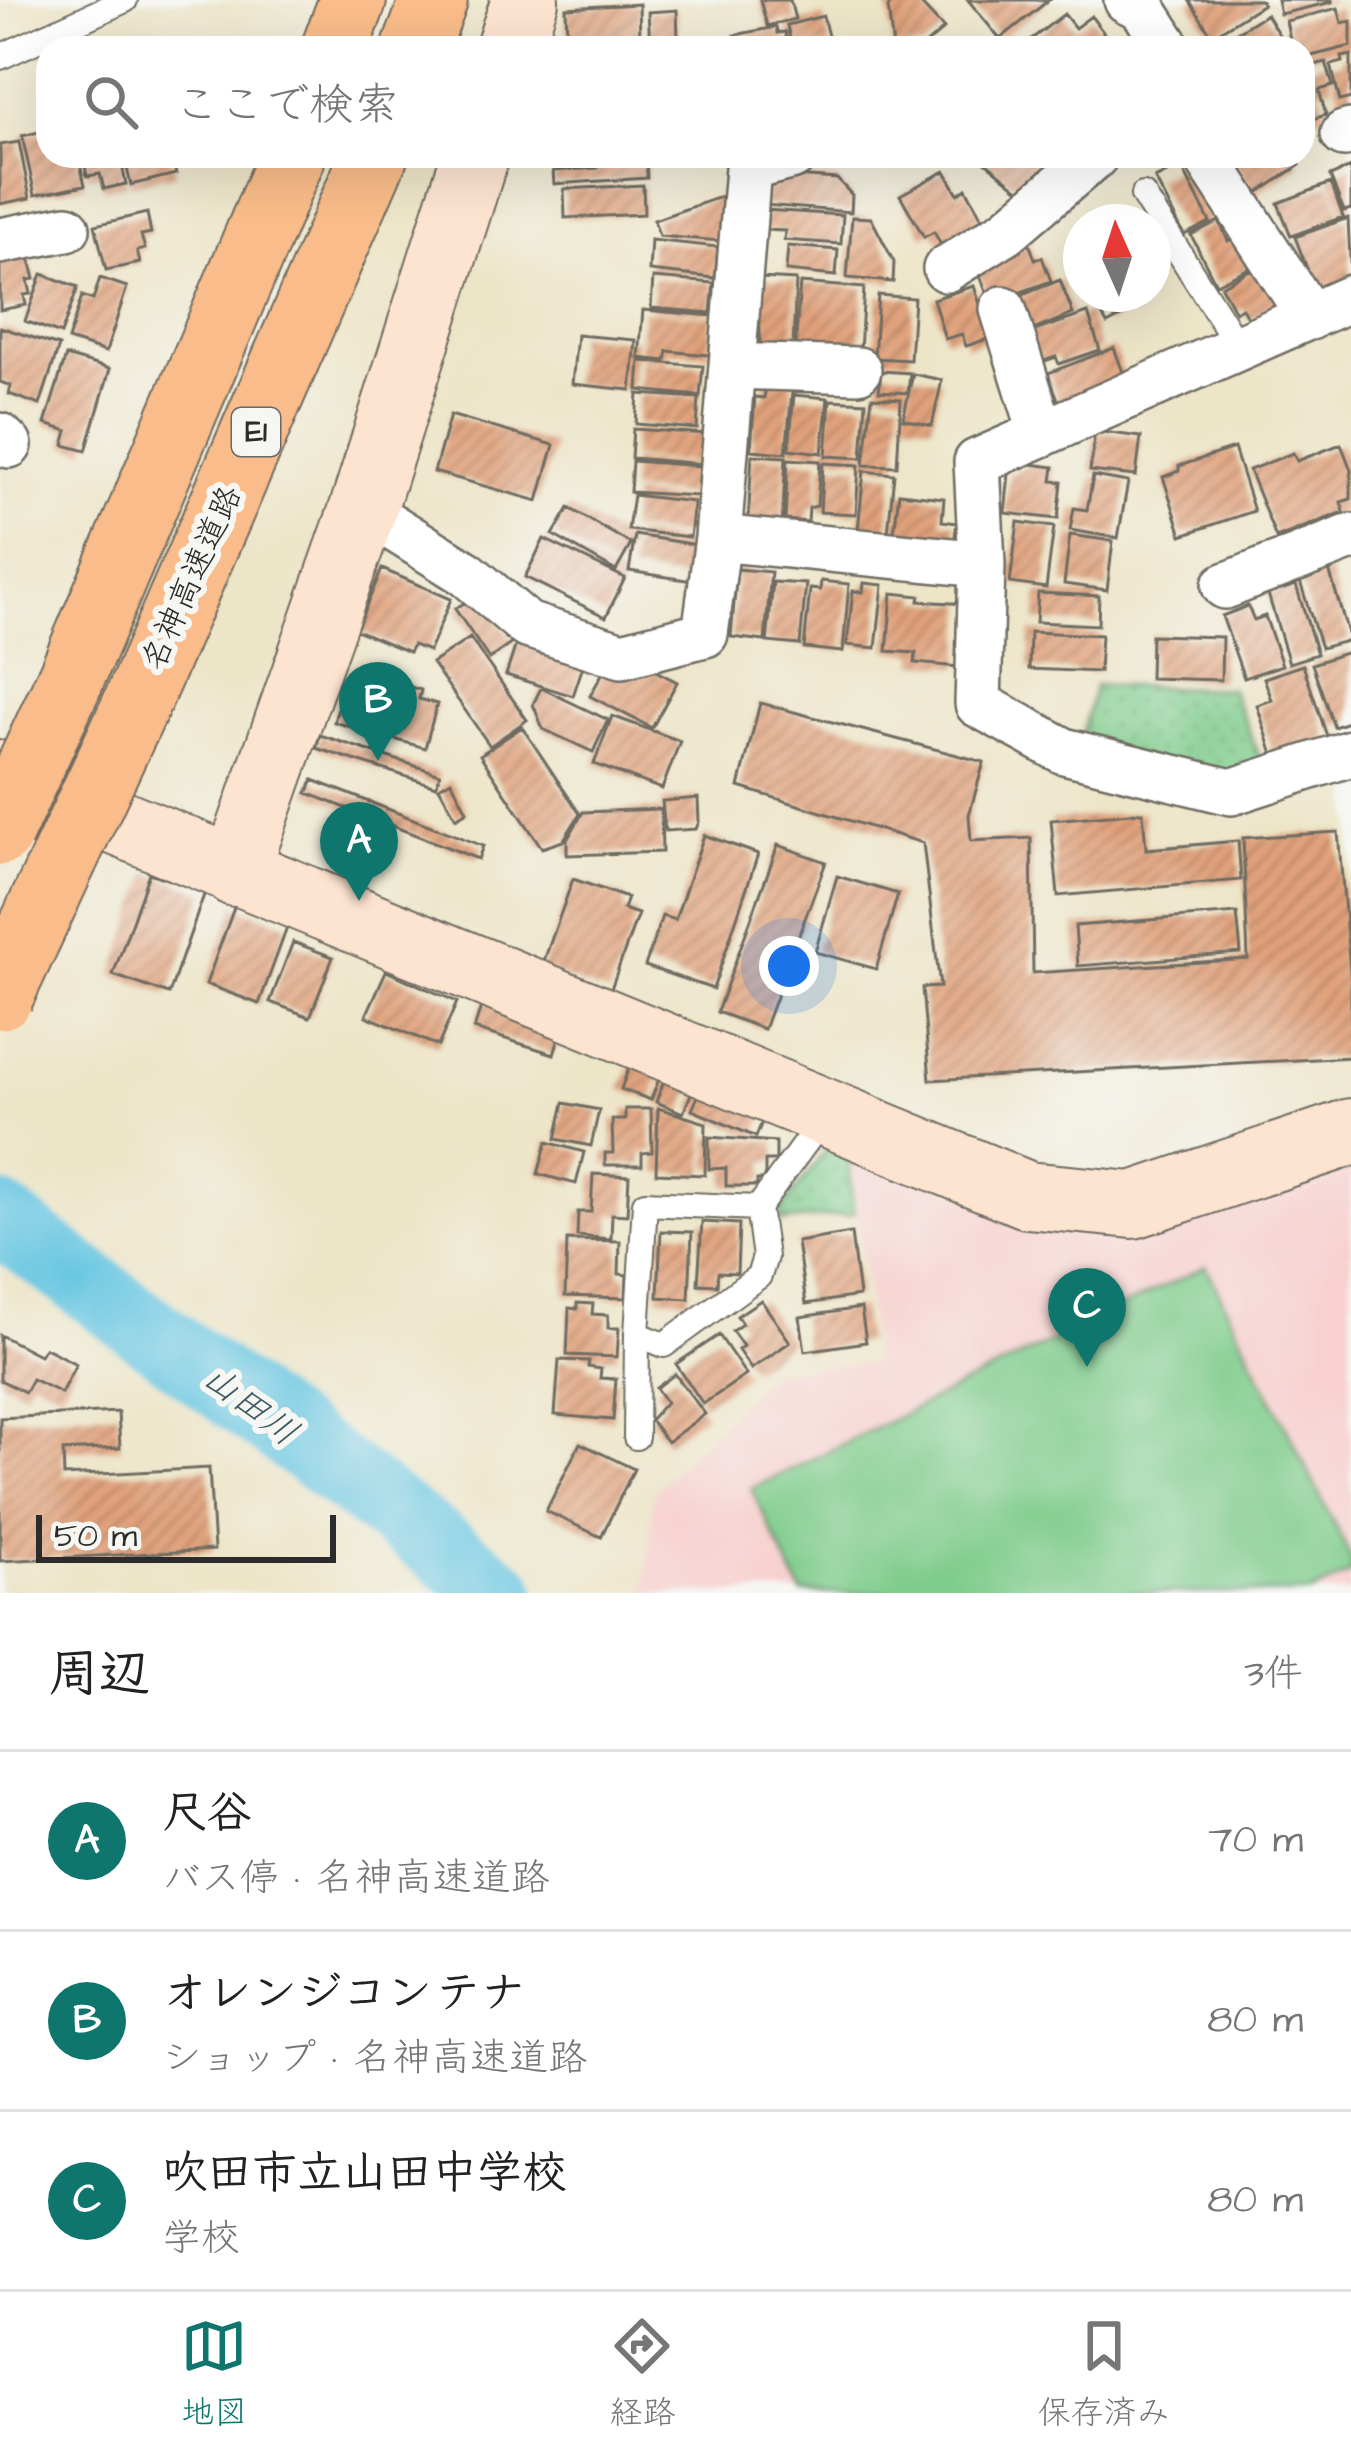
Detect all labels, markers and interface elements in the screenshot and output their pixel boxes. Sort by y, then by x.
search box [36,36,1315,168]
icon: search [78,69,144,135]
text: ここで検索 [174,75,399,137]
north arrow [1063,204,1171,312]
road number: E1 [232,408,280,456]
street label: 名神高速道路 [131,478,253,678]
pin: B [339,662,417,761]
pin: A [320,802,398,901]
your location [759,936,819,996]
pin: C [1048,1268,1126,1367]
water label: 山田川 [192,1353,308,1459]
scale bar [36,1509,336,1562]
text: 50 m [54,1513,137,1559]
text: 周辺 [48,1640,150,1711]
text: 3件 [1244,1648,1303,1702]
text: 尺谷 [162,1783,252,1845]
text: A [75,1814,99,1868]
text: 70 m [1208,1814,1303,1868]
text: バス停 · 名神高速道路 [162,1852,550,1906]
text: オレンジコンテナ [162,1963,526,2025]
text: B [73,1994,101,2048]
text: 80 m [1207,1994,1303,2048]
text: ショップ · 名神高速道路 [162,2032,587,2086]
text: 吹田市立山田中学校 [162,2143,567,2205]
text: C [73,2174,101,2228]
text: 80 m [1207,2174,1303,2228]
text: 学校 [162,2212,240,2266]
tab: 地図 [181,2313,247,2436]
tab: 経路 [609,2313,675,2436]
tab: 保存済み [1038,2313,1170,2436]

